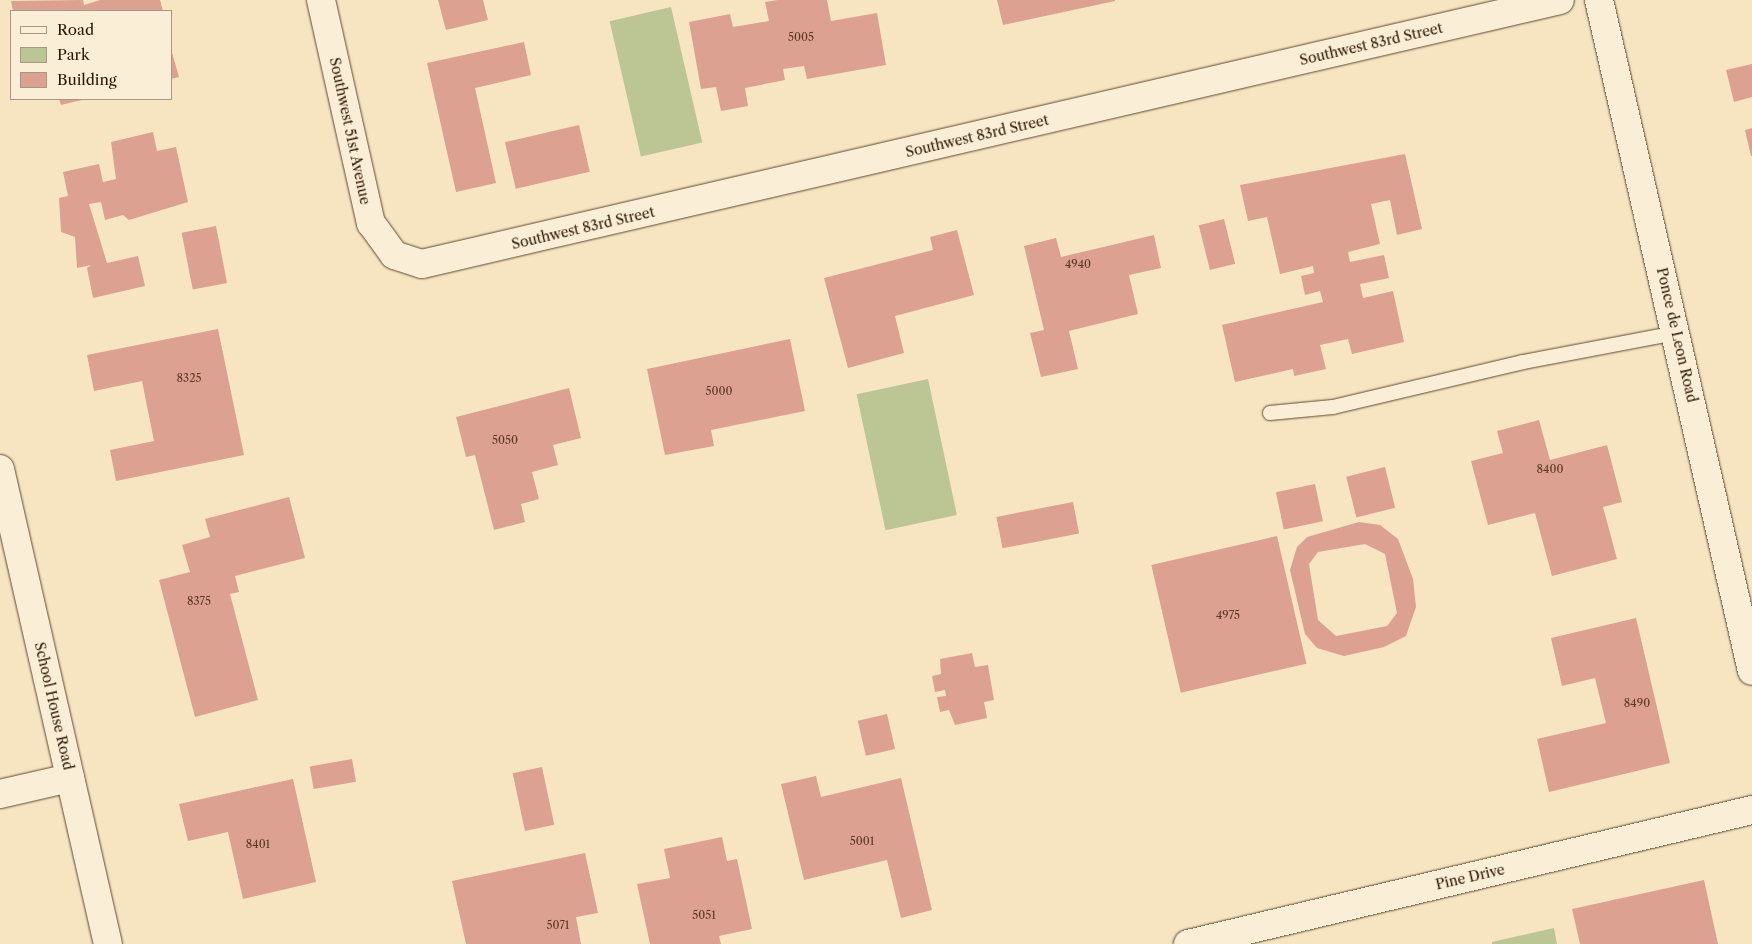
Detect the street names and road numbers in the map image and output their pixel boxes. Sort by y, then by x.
street label: Southwest 83rd Street [1298,19,1444,69]
street label: Southwest 51st Avenue [326,56,374,206]
street label: Southwest 83rd Street [904,111,1050,161]
street label: Southwest 83rd Street [510,203,656,253]
street label: Ponce de Leon Road [1653,266,1701,404]
street label: School House Road [31,640,77,772]
street label: Pine Drive [1434,861,1506,893]

